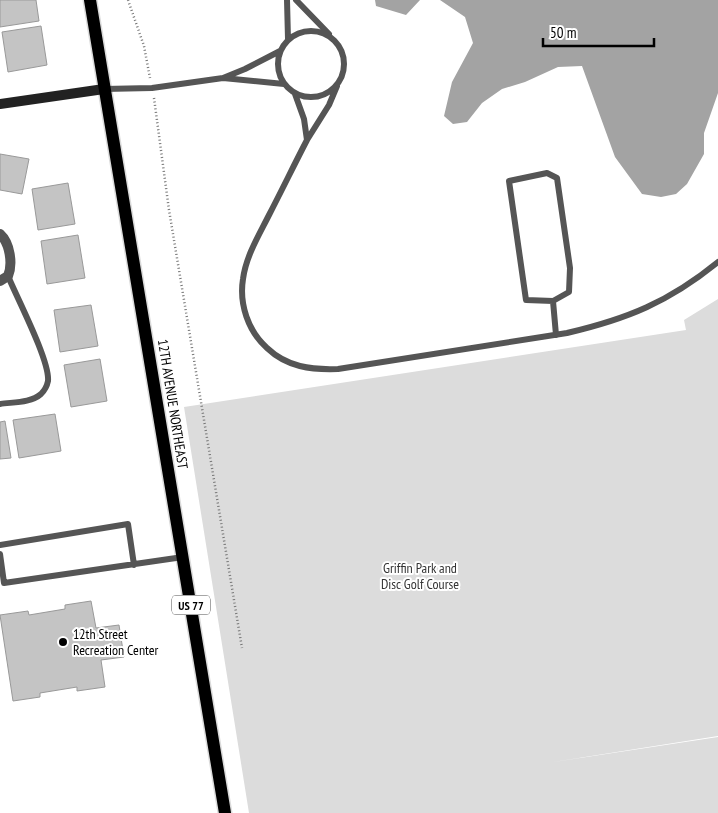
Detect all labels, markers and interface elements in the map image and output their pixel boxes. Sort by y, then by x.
scale bar [543,15,654,47]
text: 50 m [550,23,576,42]
street label: 12TH AVENUE NORTHEAST [154,338,192,471]
park label: Griffin Park and Disc Golf Course [381,559,459,593]
road number: US 77 [172,596,210,614]
place label: 12th Street Recreation Center [73,625,159,659]
marker: 12th Street Recreation Center [57,636,69,648]

